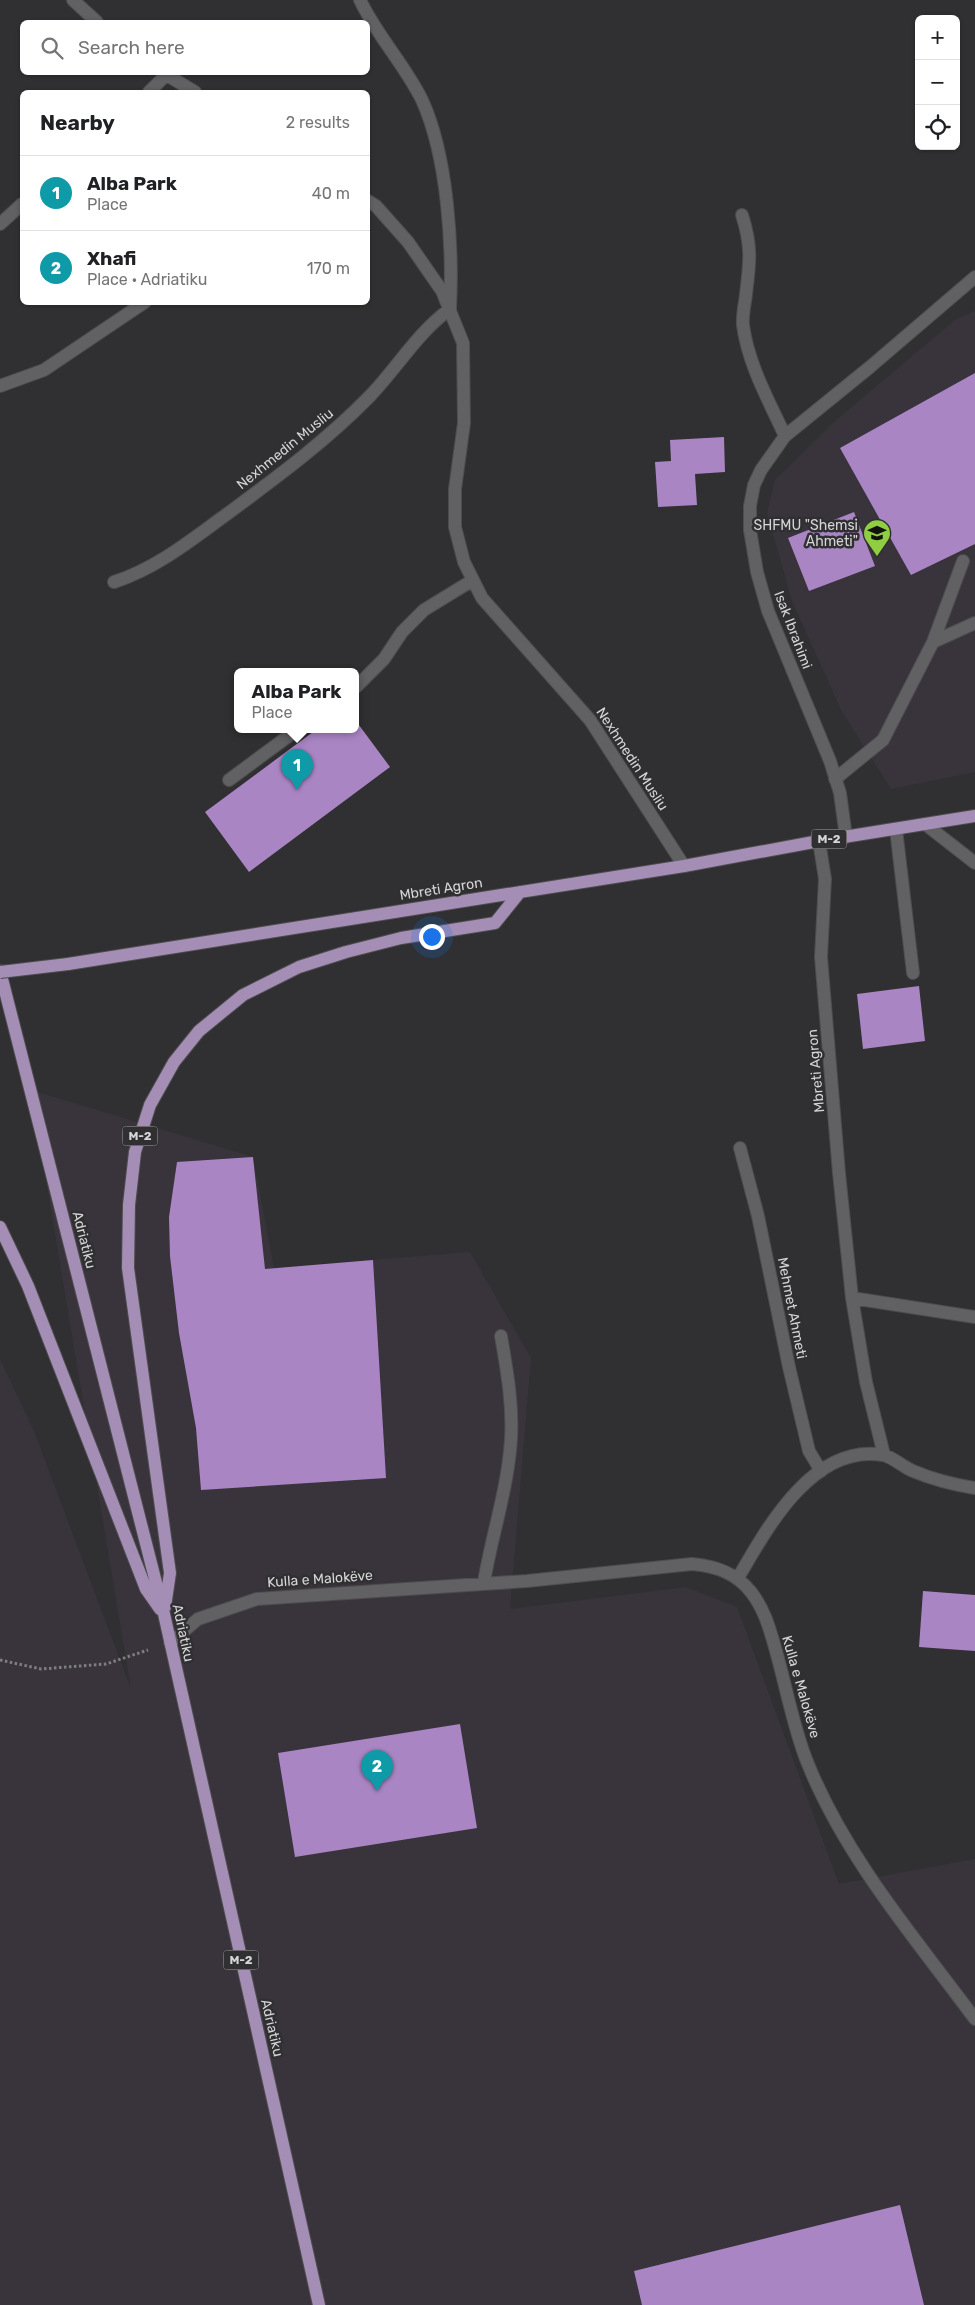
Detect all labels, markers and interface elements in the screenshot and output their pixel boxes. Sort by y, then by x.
map controls [915,15,960,150]
button: + [915,15,960,60]
search box [20,20,370,75]
icon: search [38,34,66,62]
text: Search here [78,36,185,59]
button: − [915,60,960,105]
button: locate [915,105,960,150]
text: Nearby [40,110,115,135]
text: 2 results [286,113,350,132]
text: Alba Park [87,172,177,195]
text: 1 [52,184,60,203]
text: 40 m [312,184,350,203]
text: Place [87,195,128,214]
text: Xhafi [87,247,136,270]
text: 2 [51,259,61,278]
text: 170 m [307,259,350,278]
text: Place · Adriatiku [87,270,207,289]
street label: Nexhmedin Musliu [233,405,337,493]
place label: SHFMU "Shemsi Ahmeti" [753,517,858,550]
school or university icon: SHFMU "Shemsi Ahmeti" [862,518,892,557]
street label: Isak Ibrahimi [770,589,816,671]
popup [234,668,359,733]
text: Alba Park [252,680,341,703]
text: Place [252,703,292,722]
street label: Nexhmedin Musliu [592,704,672,814]
pin: 1 [281,749,313,790]
road number: M-2 [812,830,846,849]
street label: Mbreti Agron [398,874,484,904]
your location [419,924,445,950]
street label: Mbreti Agron [804,1029,828,1113]
road number: M-2 [122,1126,158,1146]
street label: Adriatiku [69,1210,99,1270]
street label: Mehmet Ahmeti [774,1256,810,1360]
street label: Kulla e Malokëve [267,1567,374,1591]
street label: Adriatiku [169,1603,197,1663]
street label: Kulla e Malokëve [778,1634,824,1740]
pin: 2 [361,1750,393,1791]
road number: M-2 [224,1950,258,1970]
street label: Adriatiku [257,1998,287,2058]

